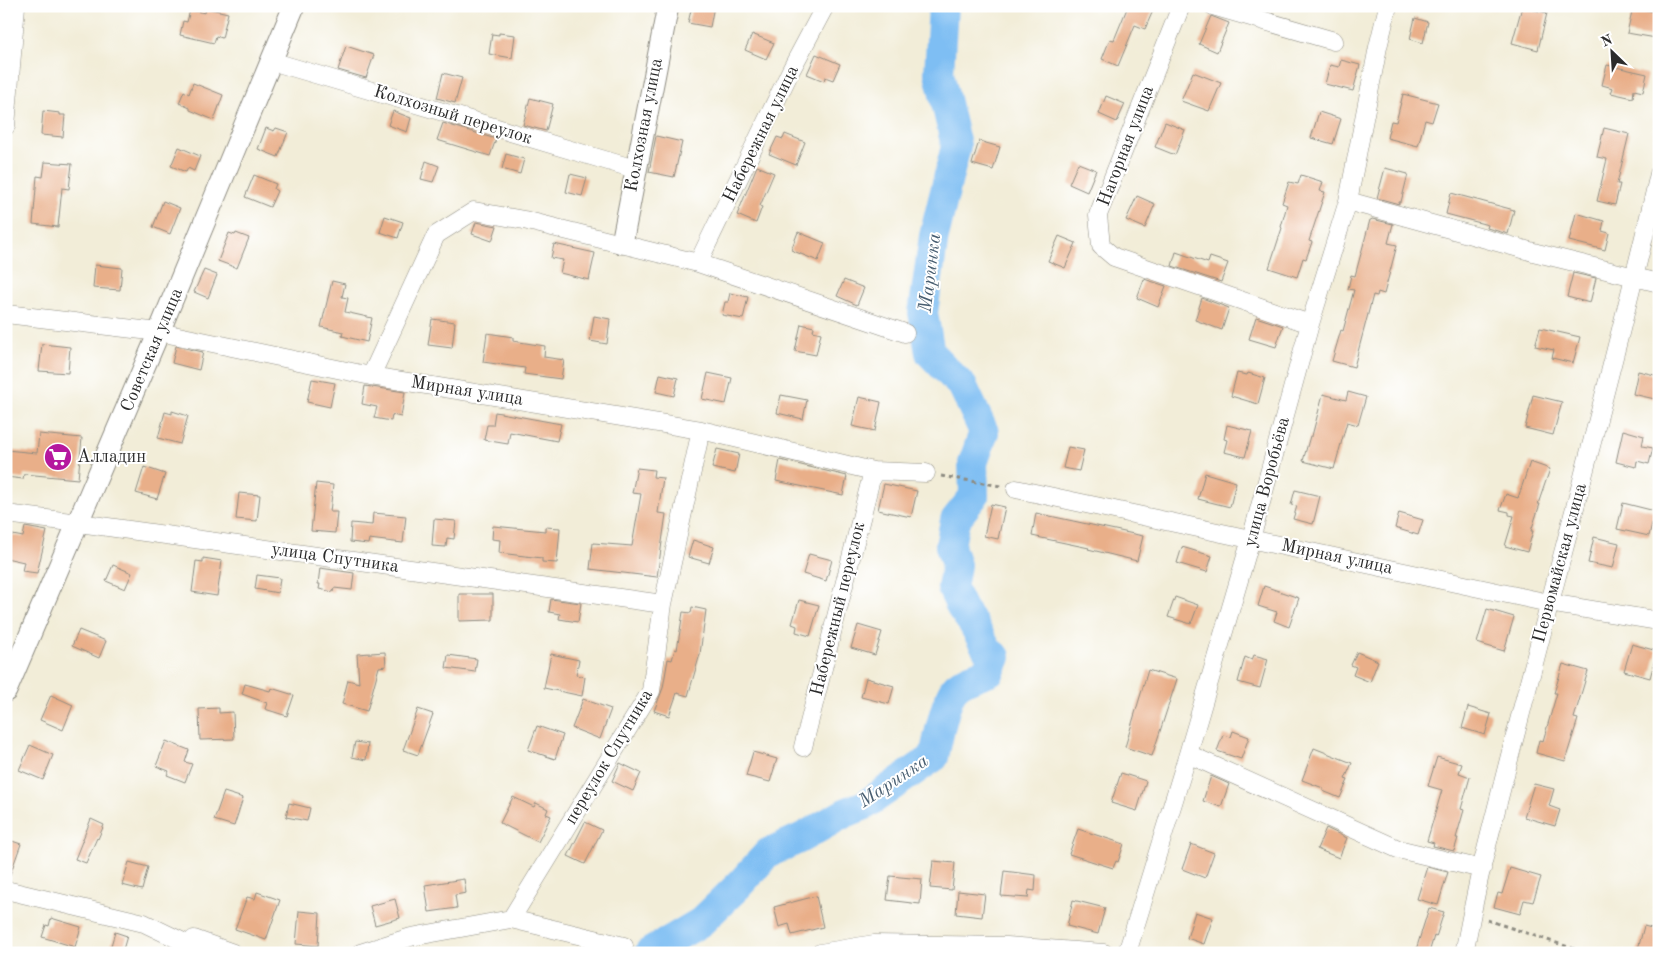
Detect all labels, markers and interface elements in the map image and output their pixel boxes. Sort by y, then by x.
north arrow [1588,28,1638,78]
text: N [1599,32,1615,50]
street label: Колхозная улица [622,56,666,193]
street label: Набережная улица [720,63,802,205]
street label: Колхозный переулок [372,82,534,148]
street label: Нагорная улица [1095,83,1157,209]
water label: Маринка [917,232,945,315]
street label: Советская улица [118,285,186,415]
street label: Мирная улица [410,373,524,409]
street label: улица Воробьёва [1241,415,1293,549]
supermarket icon: Алладин [43,442,73,472]
place label: Алладин [77,448,146,466]
street label: Первомайская улица [1530,481,1590,645]
street label: Набережный переулок [808,520,868,698]
street label: Мирная улица [1280,536,1394,578]
street label: улица Спутника [270,540,400,576]
street label: переулок Спутника [562,686,656,828]
water label: Маринка [855,752,932,813]

